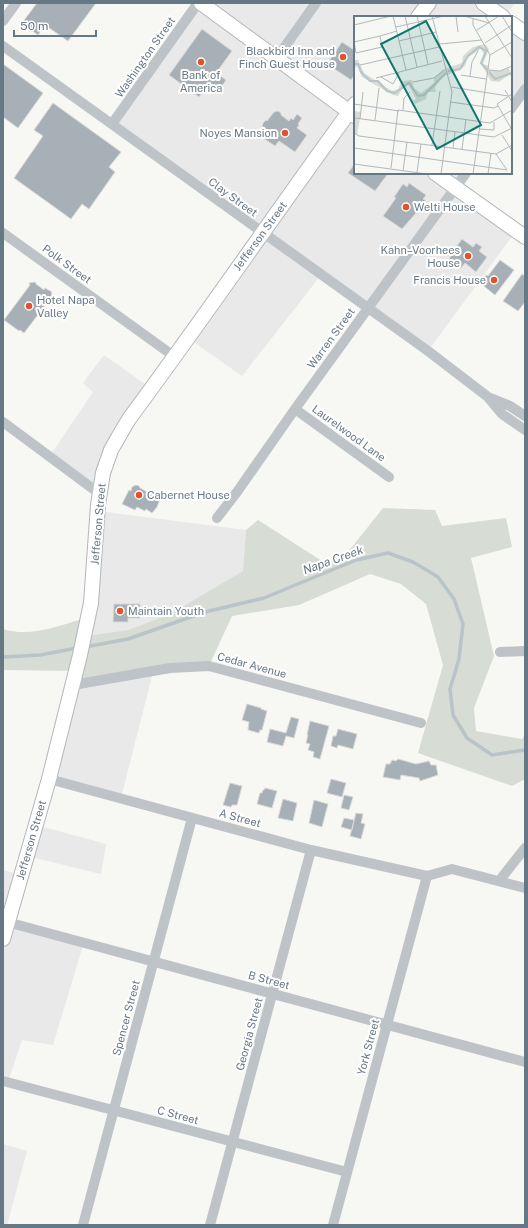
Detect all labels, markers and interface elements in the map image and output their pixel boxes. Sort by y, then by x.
scale bar [14,12,96,38]
street label: Washington Street [113,14,177,100]
inset map [354,16,512,174]
text: 50 m [20,19,48,33]
place label: Blackbird Inn and Finch Guest House [239,45,335,70]
marker: Blackbird Inn and Finch Guest House [338,52,348,62]
marker: Bank of America [196,57,206,67]
place label: Bank of America [180,69,222,94]
place label: Noyes Mansion [200,127,277,139]
marker: Noyes Mansion [280,128,290,138]
street label: Clay Street [206,175,260,219]
street label: Jefferson Street [231,199,289,273]
place label: Welti House [414,201,476,213]
marker: Welti House [401,202,411,212]
street label: Polk Street [40,242,94,286]
place label: Kahn–Voorhees House [381,244,460,269]
marker: Kahn–Voorhees House [463,251,473,261]
place label: Francis House [413,274,486,286]
marker: Francis House [489,275,499,285]
place label: Hotel Napa Valley [37,294,95,319]
marker: Hotel Napa Valley [24,301,34,311]
street label: Warren Street [305,305,357,371]
street label: Laurelwood Lane [310,403,388,463]
street label: Jefferson Street [88,483,108,565]
place label: Cabernet House [147,489,230,501]
marker: Cabernet House [134,490,144,500]
water label: Napa Creek [301,542,366,577]
place label: Maintain Youth [128,605,204,617]
marker: Maintain Youth [115,606,125,616]
street label: Cedar Avenue [216,650,288,680]
street label: Jefferson Street [14,799,48,881]
street label: A Street [218,807,262,829]
street label: B Street [247,969,291,991]
street label: Spencer Street [110,979,142,1057]
street label: Georgia Street [233,996,265,1072]
street label: York Street [355,1018,381,1076]
street label: C Street [156,1104,200,1126]

